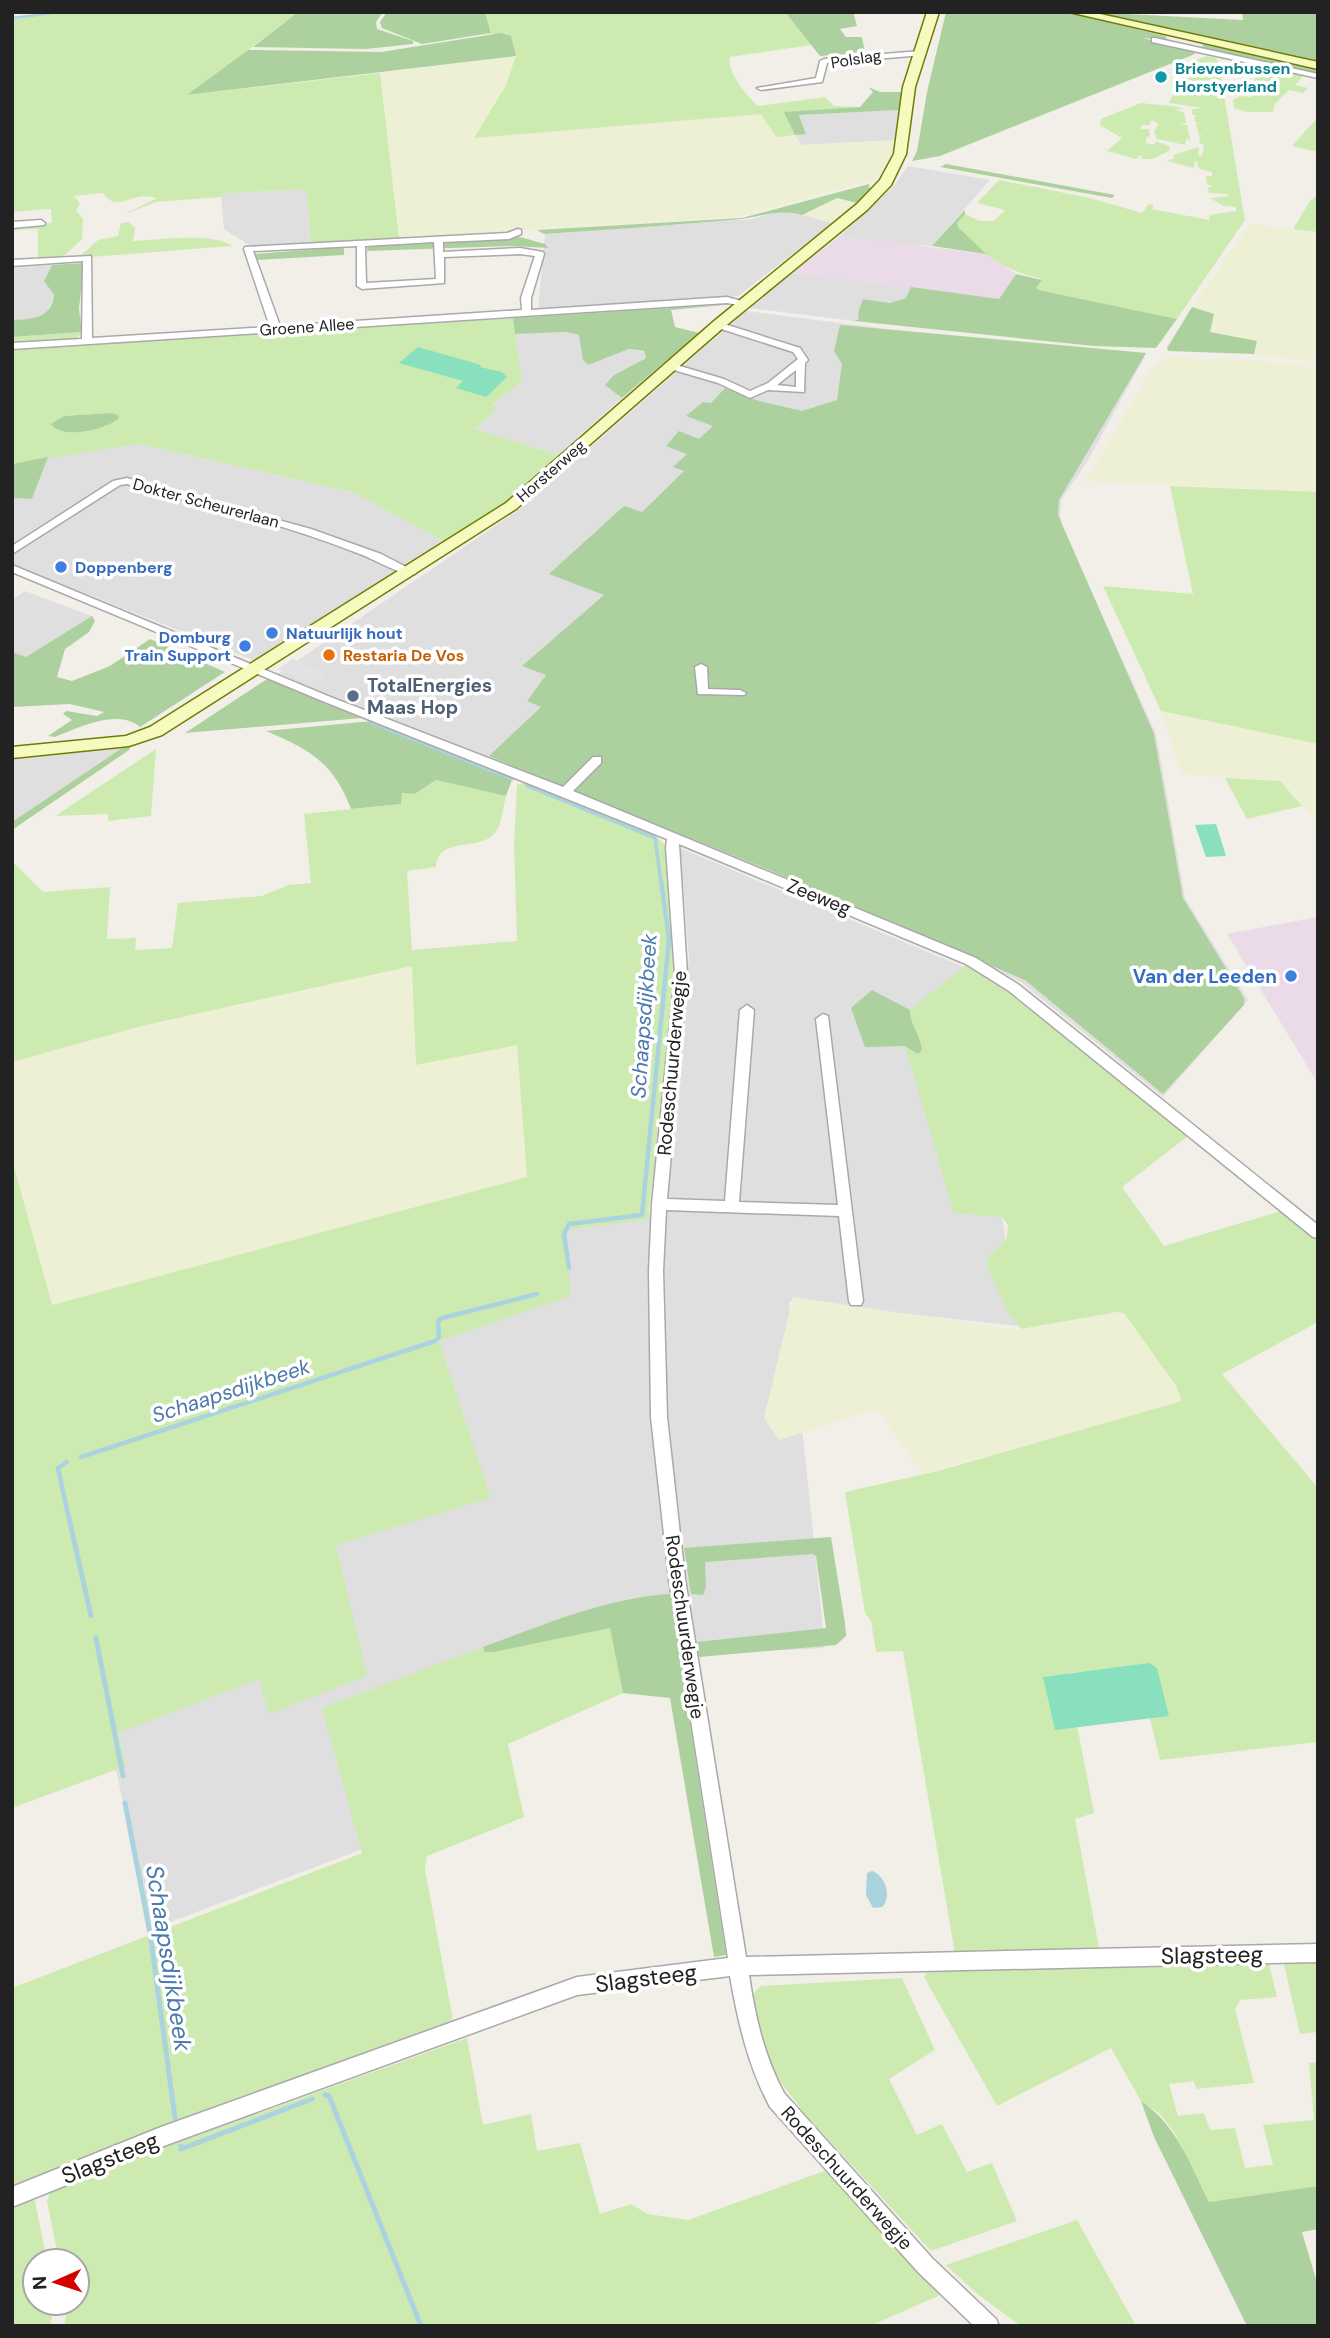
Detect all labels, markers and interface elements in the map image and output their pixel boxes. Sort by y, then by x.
street label: Polslag [829,45,883,73]
place label: Brievenbussen Horstyerland [1175,58,1291,97]
marker: Brievenbussen Horstyerland [1153,69,1169,85]
street label: Groene Allee [259,313,355,341]
street label: Horsterweg [512,435,590,507]
street label: Dokter Scheurerlaan [131,473,281,533]
place label: Doppenberg [75,557,173,578]
marker: Doppenberg [53,559,69,575]
place label: Natuurlijk hout [286,623,403,644]
marker: Natuurlijk hout [264,625,280,641]
place label: Domburg Train Support [125,627,231,666]
marker: Domburg Train Support [237,638,253,654]
place label: Restaria De Vos [343,645,464,666]
marker: Restaria De Vos [321,647,337,663]
place label: TotalEnergies Maas Hop [367,673,492,720]
marker: TotalEnergies Maas Hop [345,688,361,704]
street label: Zeeweg [783,873,855,921]
water label: Schaapsdijkbeek [624,933,664,1099]
place label: Van der Leeden [1133,964,1277,989]
marker: Van der Leeden [1283,968,1299,984]
street label: Rodeschuurderwegje [651,970,693,1156]
water label: Schaapsdijkbeek [148,1352,314,1430]
street label: Rodeschuurderwegje [660,1533,710,1721]
water label: Schaapsdijkbeek [139,1863,199,2054]
street label: Slagsteeg [1161,1939,1264,1971]
street label: Slagsteeg [593,1957,699,1999]
street label: Rodeschuurderwegje [776,2101,918,2255]
street label: Slagsteeg [57,2125,163,2191]
north arrow [21,2247,91,2317]
text: N [27,2275,52,2290]

